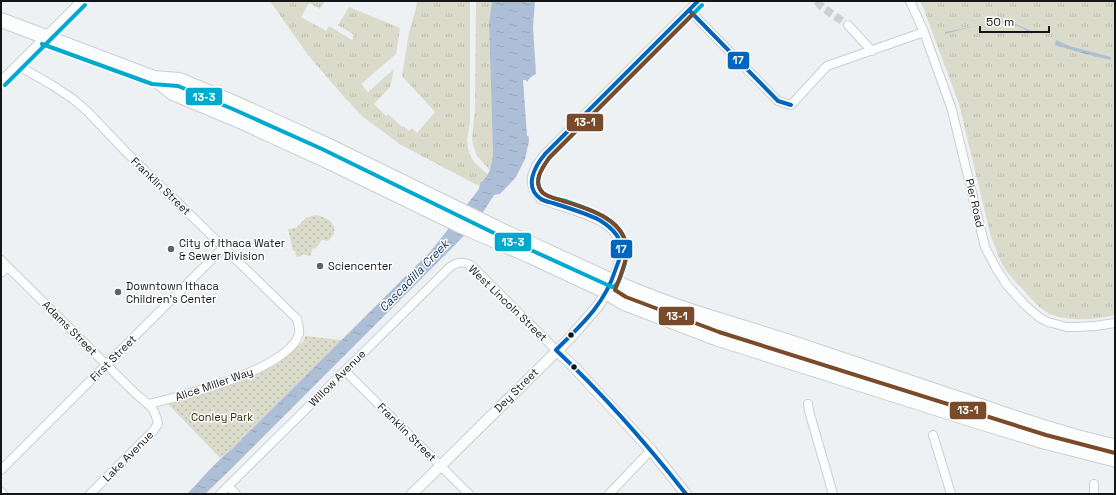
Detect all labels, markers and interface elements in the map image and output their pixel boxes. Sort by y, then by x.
scale bar [980,8,1049,34]
text: 50 m [986,14,1014,30]
line badge: 17 [727,51,750,70]
text: 17 [732,53,744,67]
line badge: 13-3 [185,87,223,106]
text: 13-3 [192,90,216,104]
line badge: 13-1 [566,113,604,132]
text: 13-1 [574,115,596,129]
street label: Franklin Street [128,154,194,218]
street label: Pier Road [963,177,987,229]
line badge: 13-3 [494,232,532,252]
text: 13-3 [501,235,525,249]
place label: City of Ithaca Water & Sewer Division [179,236,285,263]
water label: Cascadilla Creek [376,236,453,315]
line badge: 17 [610,239,633,259]
text: 17 [615,242,627,256]
marker: City of Ithaca Water & Sewer Division [166,244,176,254]
place label: Sciencenter [328,259,392,273]
marker: Sciencenter [315,261,325,271]
street label: West Lincoln Street [466,262,550,344]
place label: Downtown Ithaca Children's Center [126,279,220,306]
marker: Downtown Ithaca Children's Center [113,287,123,297]
street label: Adams Street [40,298,100,358]
line badge: 13-1 [658,306,695,326]
text: 13-1 [666,309,688,323]
unlabelled marker [566,330,576,340]
street label: First Street [87,332,139,384]
street label: Willow Avenue [306,347,368,409]
unlabelled marker [569,362,579,372]
street label: Alice Miller Way [173,364,255,404]
street label: Dey Street [491,365,541,415]
street label: Franklin Street [375,400,439,464]
line badge: 13-1 [949,401,987,420]
text: 13-1 [957,403,979,417]
park label: Conley Park [191,410,253,424]
street label: Lake Avenue [100,428,156,484]

